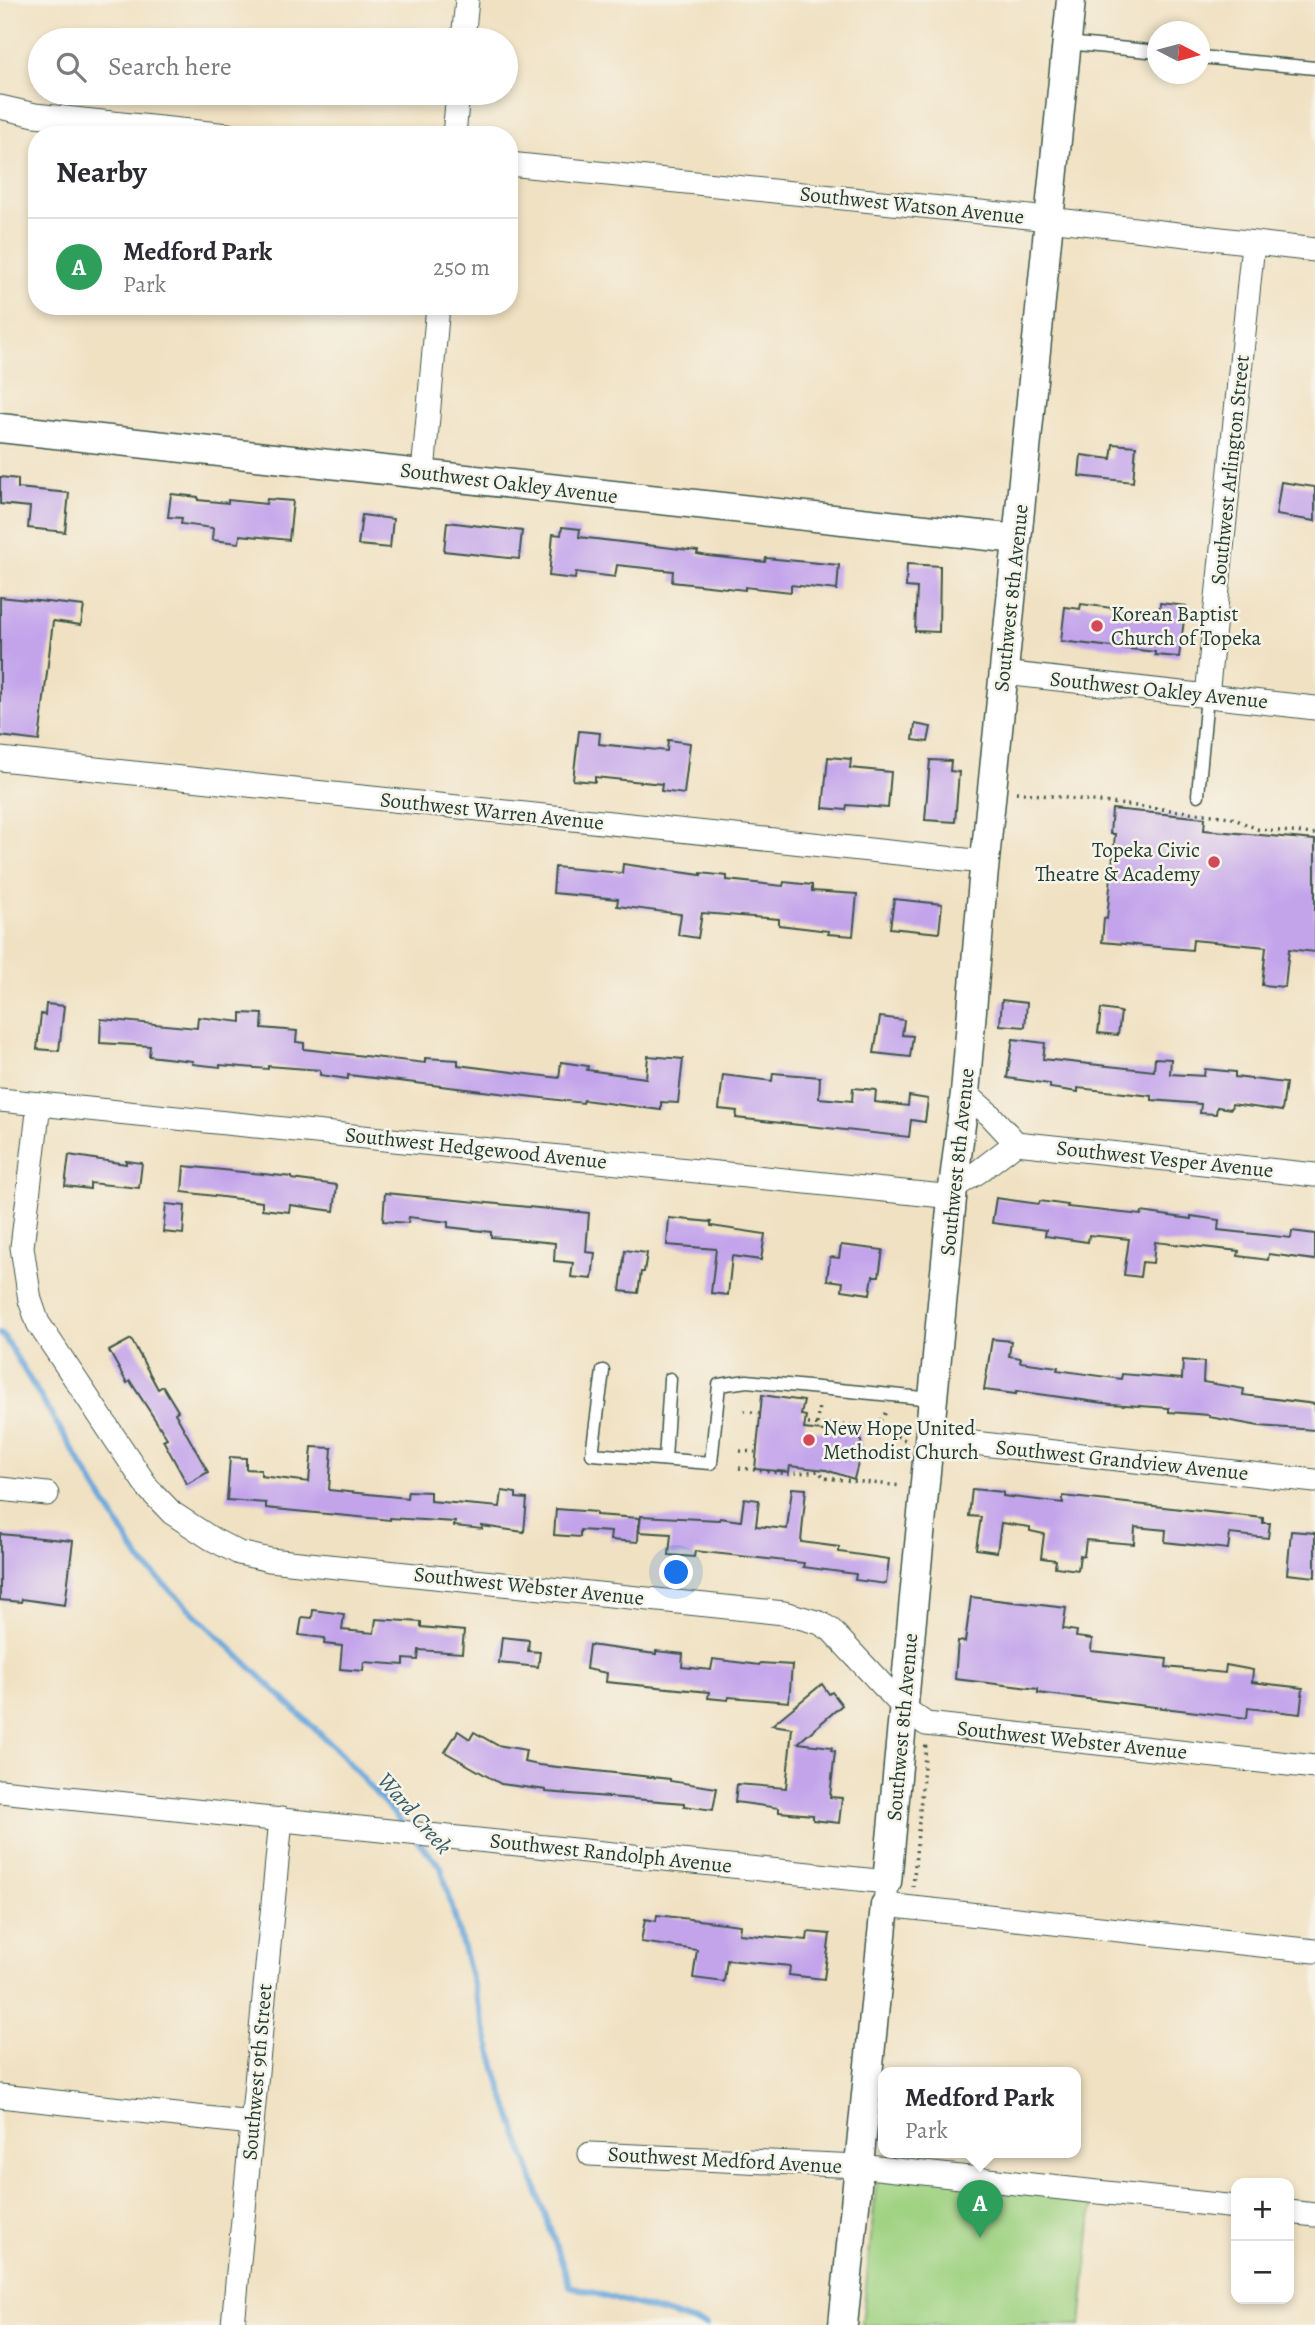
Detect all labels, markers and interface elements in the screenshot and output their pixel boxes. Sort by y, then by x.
north arrow [1147,21,1210,84]
search box [28,28,518,105]
icon: search [52,48,90,86]
text: Search here [108,49,232,84]
text: Nearby [56,152,147,192]
street label: Southwest Watson Avenue [798,179,1026,231]
text: Medford Park [123,234,272,269]
text: A [72,252,86,283]
text: 250 m [433,252,490,283]
text: Park [123,269,166,300]
street label: Southwest Arlington Street [1204,353,1256,587]
street label: Southwest Oakley Avenue [399,456,619,510]
street label: Southwest 8th Avenue [987,503,1035,693]
place label: Korean Baptist Church of Topeka [1111,600,1262,652]
marker: Korean Baptist Church of Topeka [1089,618,1105,634]
street label: Southwest Oakley Avenue [1049,665,1269,715]
street label: Southwest Warren Avenue [379,785,605,837]
place label: Topeka Civic Theatre & Academy [1035,836,1201,888]
marker: Topeka Civic Theatre & Academy [1206,854,1222,870]
street label: Southwest 8th Avenue [933,1067,981,1257]
street label: Southwest Hedgewood Avenue [344,1120,608,1176]
street label: Southwest Vesper Avenue [1055,1134,1275,1184]
place label: New Hope United Methodist Church [823,1414,979,1466]
marker: New Hope United Methodist Church [801,1432,817,1448]
street label: Southwest Grandview Avenue [994,1433,1250,1487]
your location [659,1555,693,1589]
street label: Southwest Webster Avenue [413,1560,645,1612]
street label: Southwest 8th Avenue [880,1632,924,1822]
street label: Southwest Webster Avenue [956,1714,1188,1766]
water label: Ward Creek [370,1766,459,1861]
street label: Southwest Randolph Avenue [489,1826,733,1880]
street label: Southwest 9th Street [235,1982,279,2161]
popup [878,2067,1081,2158]
text: Medford Park [905,2080,1054,2115]
text: Park [905,2115,948,2146]
street label: Southwest Medford Avenue [607,2140,843,2180]
map controls [1231,2178,1294,2304]
button: + [1231,2178,1294,2241]
pin: A [957,2180,1003,2238]
button: − [1231,2241,1294,2304]

